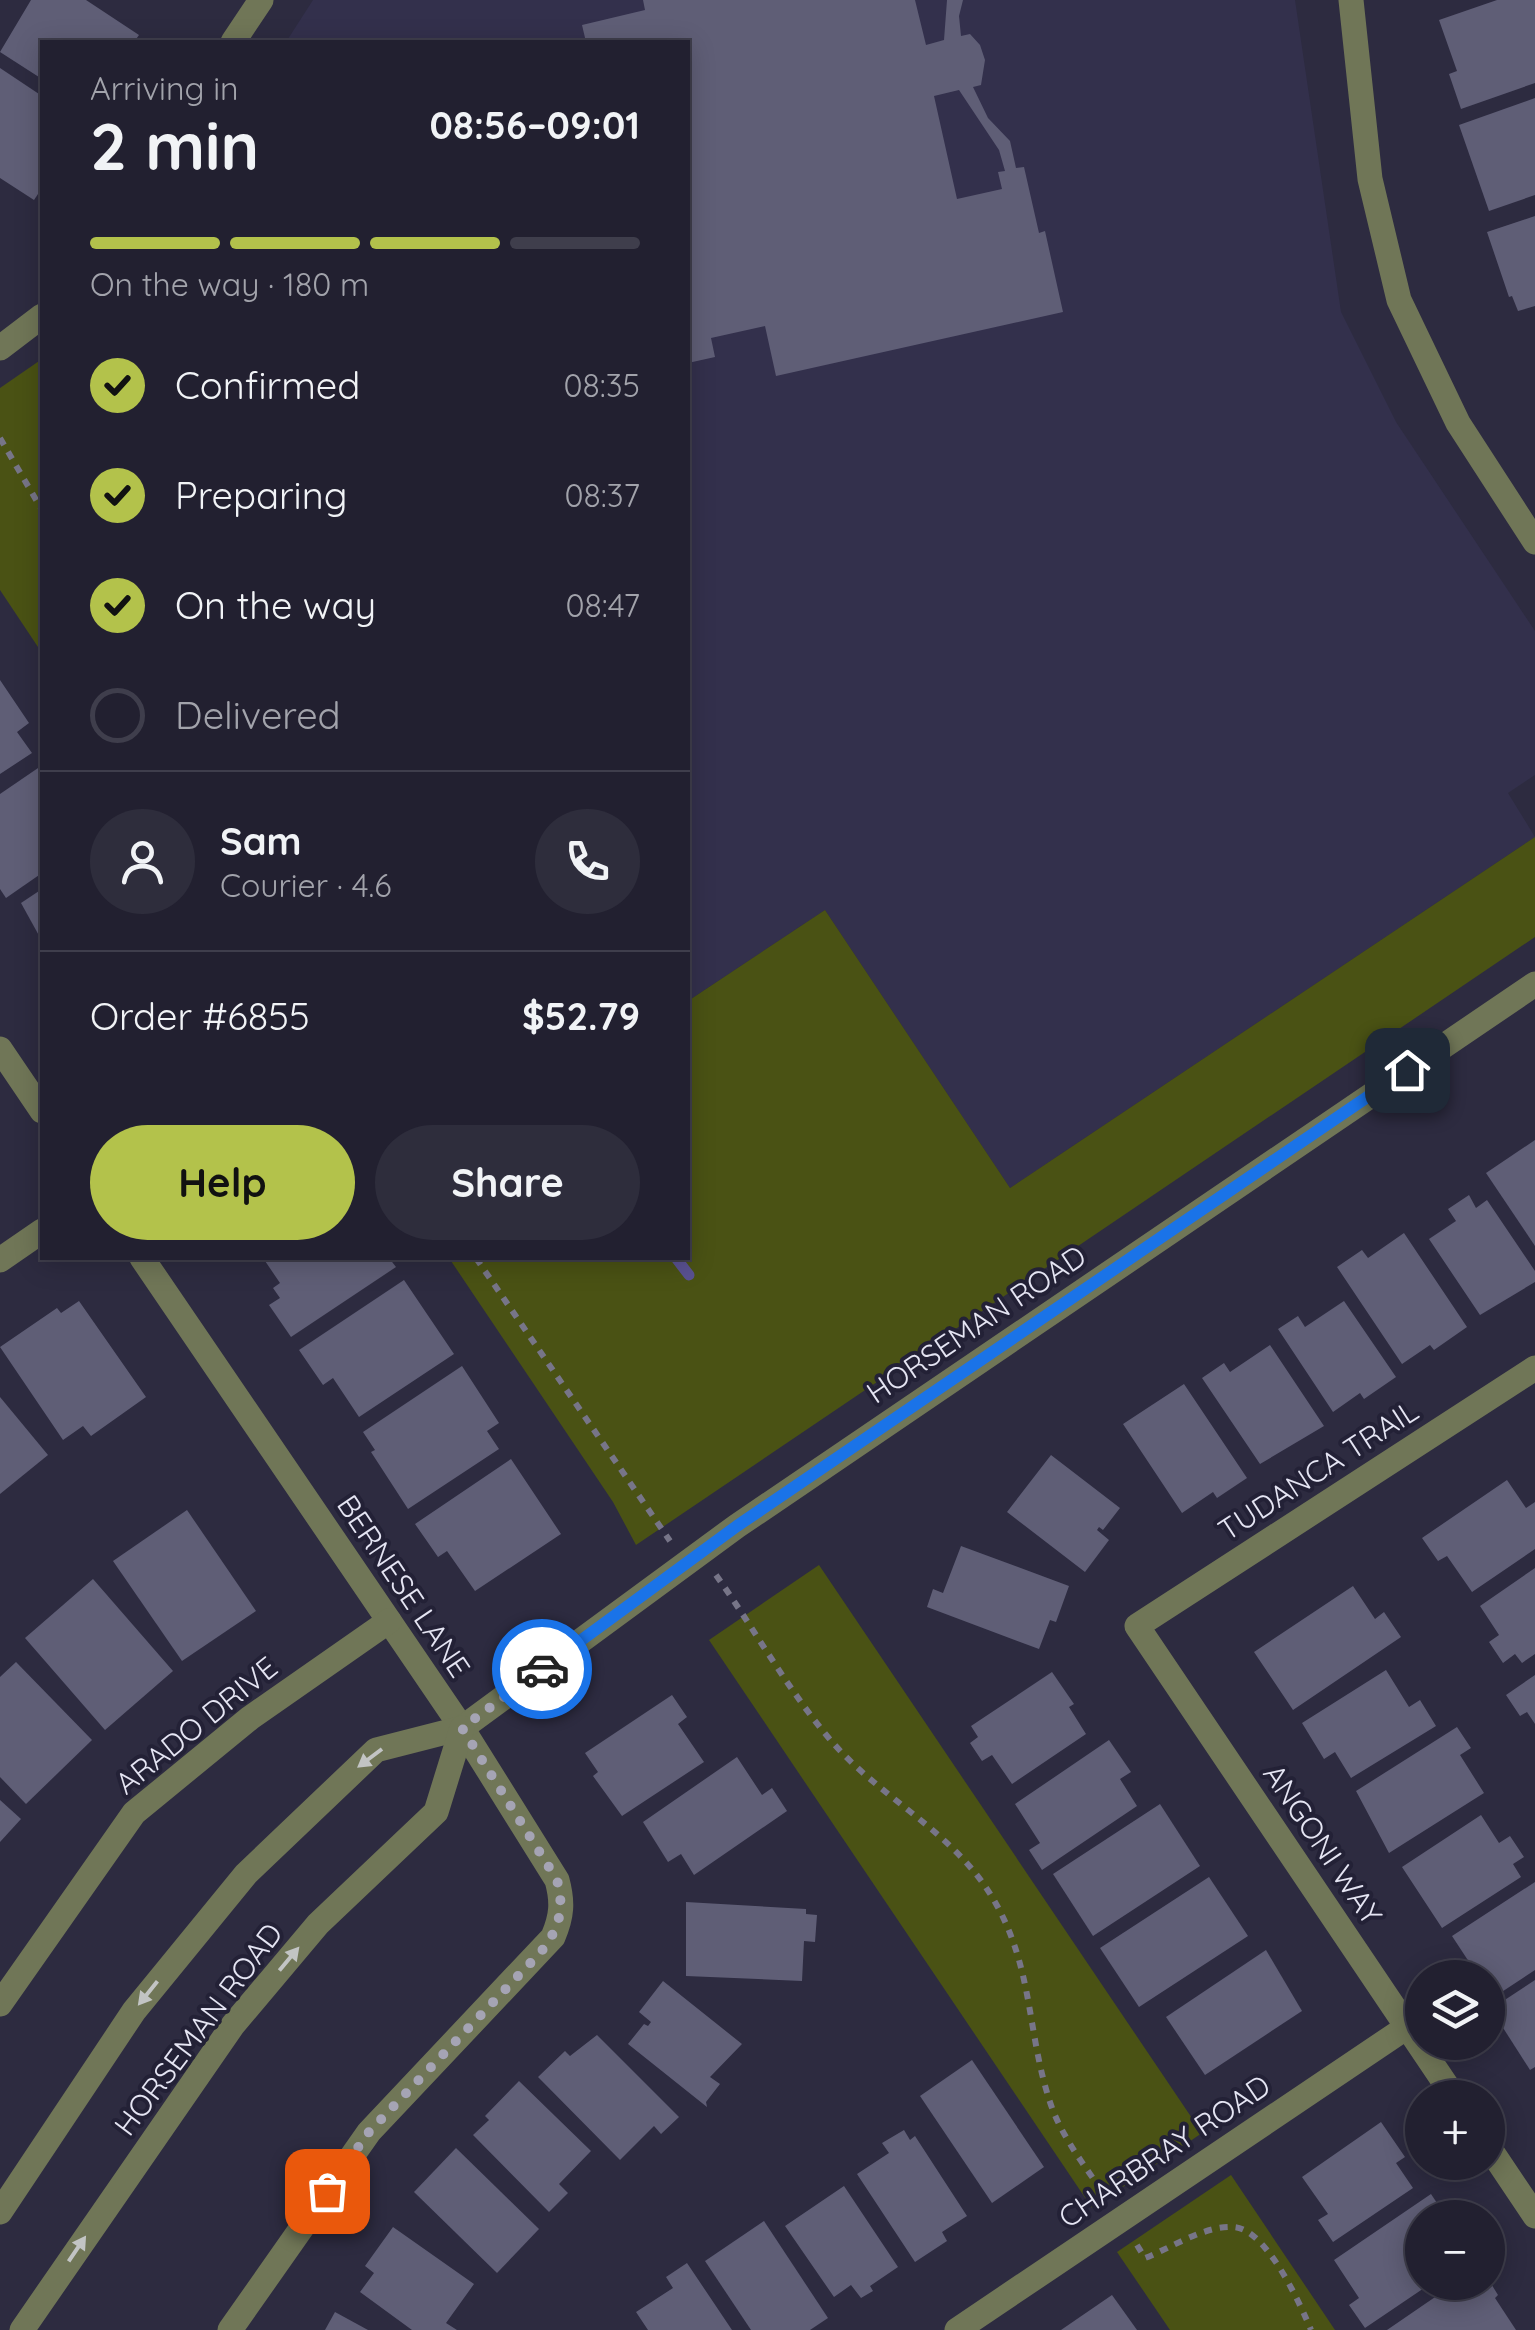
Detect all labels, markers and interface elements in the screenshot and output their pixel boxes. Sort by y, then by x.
text: Arriving in [90,68,239,108]
text: 08:56–09:01 [430,101,640,149]
text: 2 min [90,105,259,186]
text: On the way · 180 m [90,264,369,304]
icon: check [90,358,145,413]
text: Confirmed [175,361,360,409]
text: 08:35 [563,365,640,405]
icon: check [90,468,145,523]
text: Preparing [175,471,347,519]
text: 08:37 [565,475,640,515]
icon: check [90,578,145,633]
text: On the way [175,581,376,629]
text: 08:47 [565,585,640,625]
text: Delivered [175,691,341,739]
button: person [90,809,195,914]
button: phone [535,809,640,914]
text: Sam [220,817,302,865]
text: Courier · 4.6 [220,865,392,905]
text: Order #6855 [90,992,310,1040]
text: $52.79 [522,992,640,1040]
pin [1365,1028,1450,1113]
icon: home [1380,1043,1435,1098]
button: Help [90,1125,355,1240]
button: Share [375,1125,640,1240]
street label: HORSEMAN ROAD [859,1237,1093,1411]
street label: TUDANCA TRAIL [1211,1391,1425,1549]
street label: BERNESE LANE [329,1488,479,1684]
courier [492,1619,592,1719]
icon: car [515,1642,570,1697]
street label: ARADO DRIVE [107,1648,285,1802]
one-way arrow [358,1747,384,1768]
street label: ANGONI WAY [1255,1756,1391,1932]
street label: HORSEMAN ROAD [106,1915,290,2143]
one-way arrow [278,1946,299,1971]
map controls [1405,1960,1505,2300]
button: layers [1405,1960,1505,2060]
one-way arrow [138,1981,159,2006]
street label: CHARBRAY ROAD [1051,2066,1277,2236]
button: + [1405,2080,1505,2180]
pin [285,2149,370,2234]
icon: bag [300,2164,355,2219]
button: − [1405,2200,1505,2300]
one-way arrow [67,2236,86,2263]

